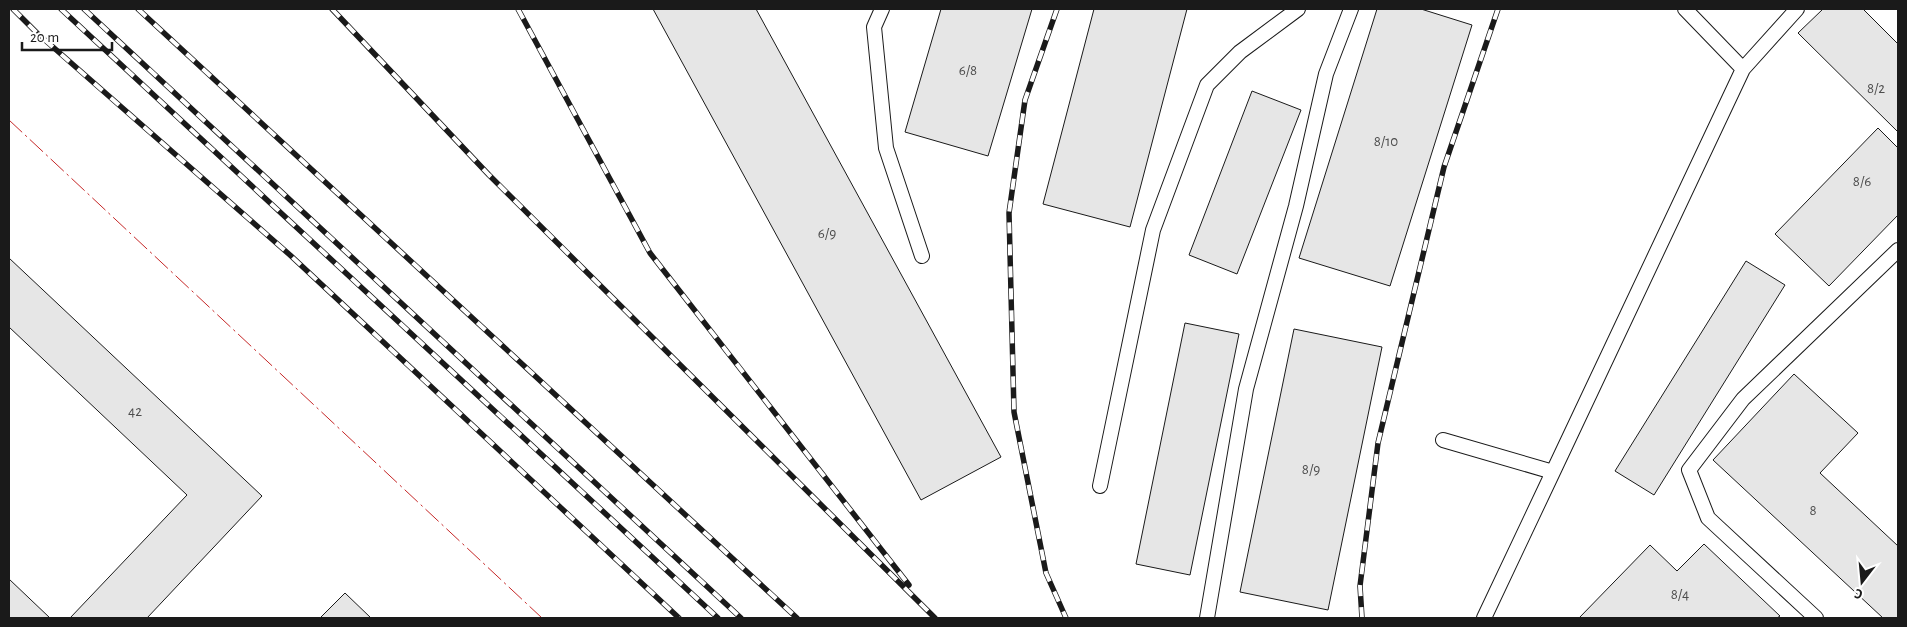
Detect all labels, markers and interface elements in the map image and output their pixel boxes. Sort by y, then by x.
scale bar [22,20,112,52]
text: 20 m [30,30,59,45]
house number: 6/8 [959,63,977,78]
house number: 8/2 [1867,81,1885,96]
house number: 8/10 [1374,134,1398,149]
house number: 8/6 [1853,174,1871,189]
house number: 6/9 [818,226,836,241]
house number: 42 [128,404,142,419]
house number: 8/9 [1302,462,1320,477]
house number: 8 [1809,503,1817,518]
north arrow [1837,557,1887,607]
text: С [1853,586,1864,601]
house number: 8/4 [1671,587,1689,602]

